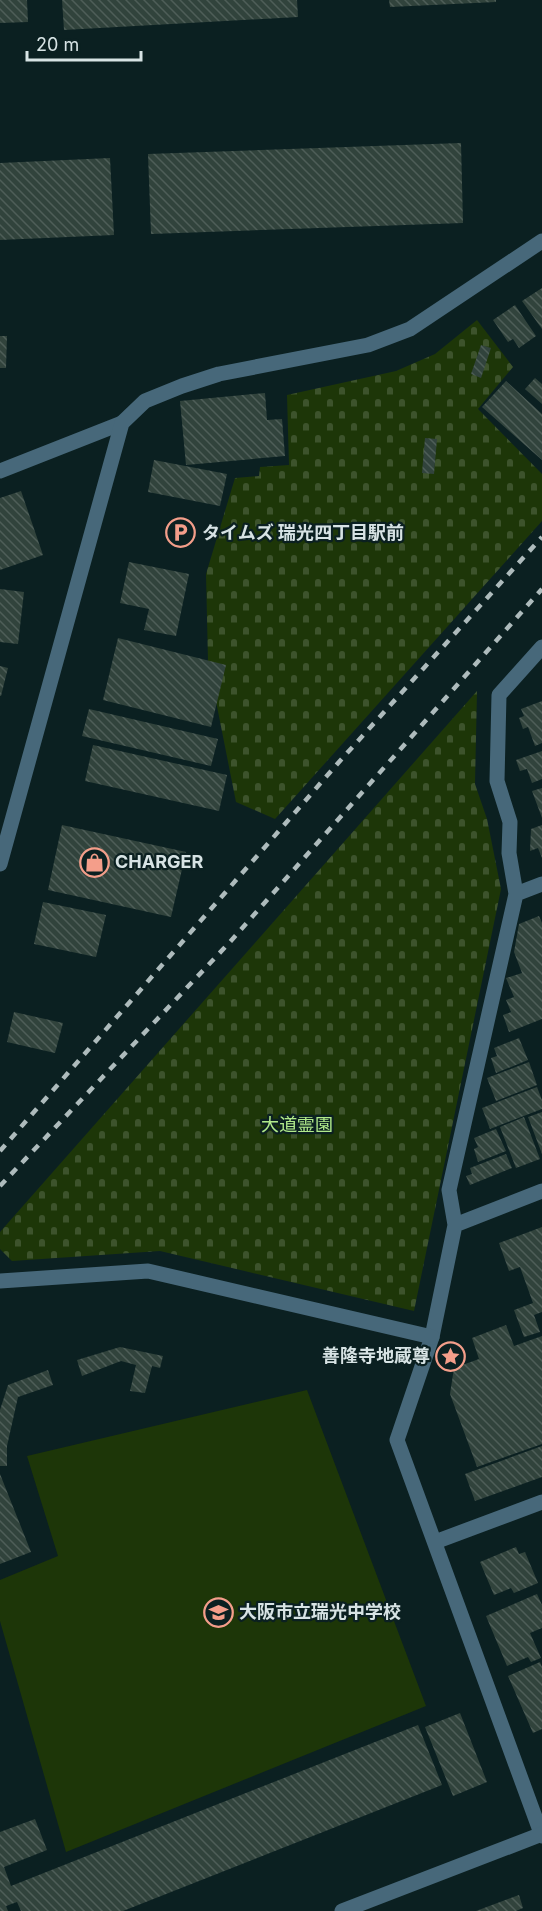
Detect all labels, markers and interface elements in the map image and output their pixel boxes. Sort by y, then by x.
scale bar [27,24,141,62]
text: 20 m [36,34,79,55]
parking icon: タイムズ 瑞光四丁目駅前 [165,517,197,549]
place label: タイムズ 瑞光四丁目駅前 [202,522,404,543]
shop icon: CHARGER [78,846,110,878]
place label: CHARGER [115,851,203,872]
park label: 大道霊園 [261,1114,333,1135]
place icon: 善隆寺地蔵尊 [435,1340,467,1372]
place label: 善隆寺地蔵尊 [322,1345,430,1366]
school or university icon: 大阪市立瑞光中学校 [202,1596,234,1628]
place label: 大阪市立瑞光中学校 [239,1601,401,1622]

